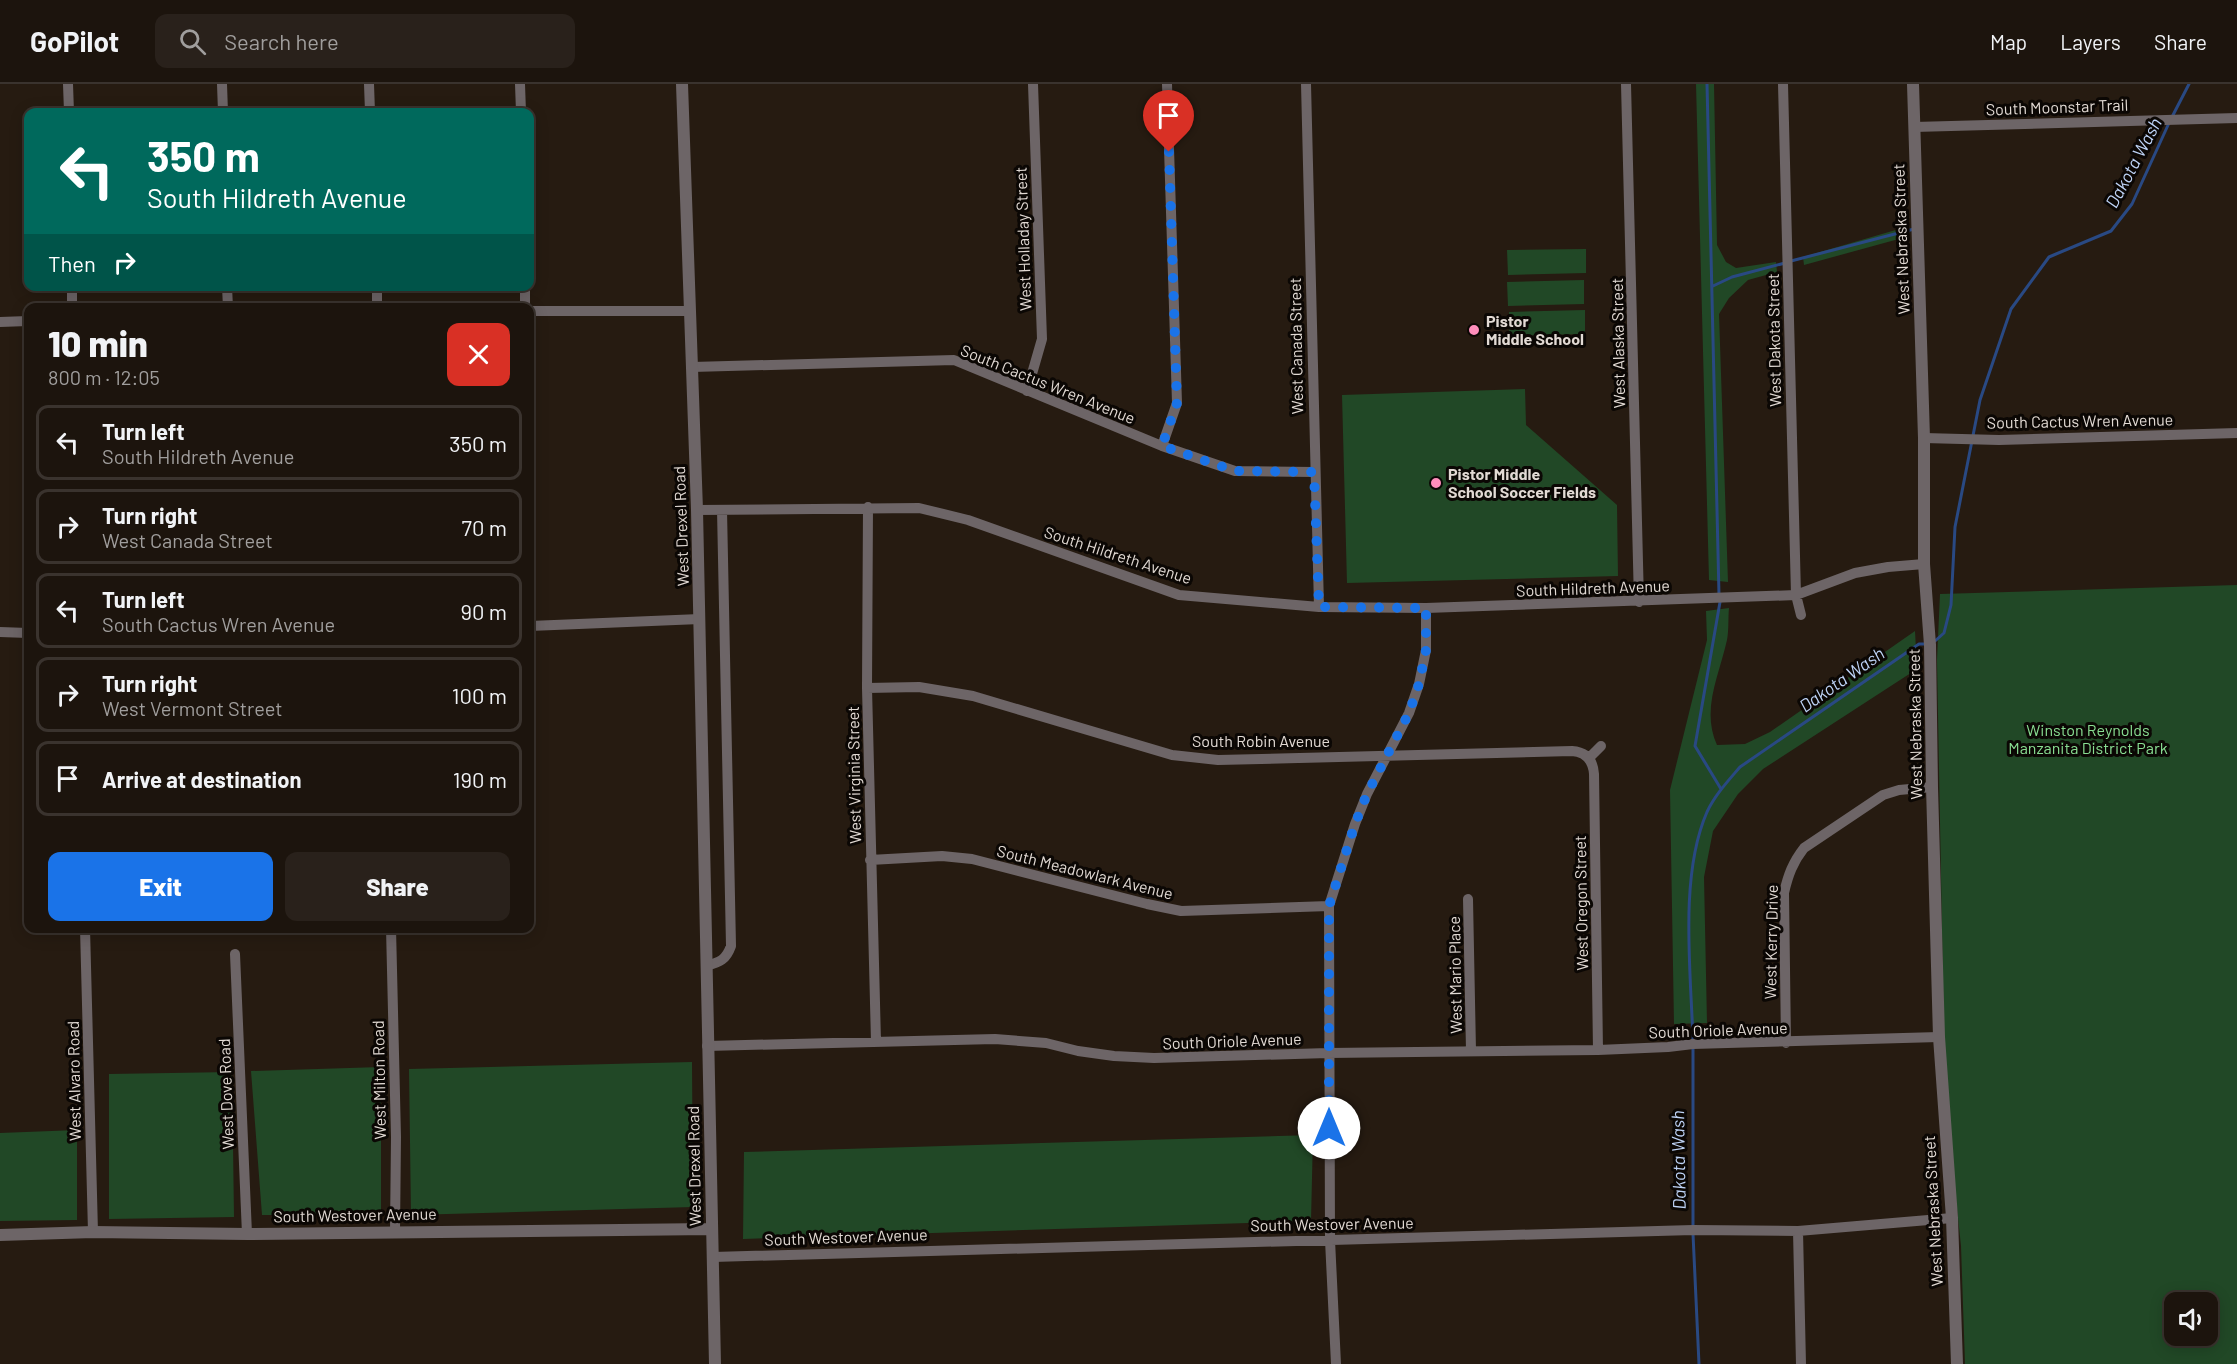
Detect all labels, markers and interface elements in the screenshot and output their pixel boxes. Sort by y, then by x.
search box [155,14,575,68]
text: GoPilot [30,24,119,58]
icon: search [176,25,209,58]
text: Search here [224,28,339,54]
text: Map [1990,29,2027,54]
text: Layers [2060,29,2121,54]
text: Share [2154,29,2207,54]
pin [1143,90,1194,152]
street label: South Moonstar Trail [1985,95,2129,118]
icon: arrive [1152,99,1185,132]
water label: Dakota Wash [2100,114,2166,211]
text: 350 m [147,130,260,180]
icon: left [48,132,126,210]
street label: West Nebraska Street [1888,163,1913,315]
street label: West Holladay Street [1010,167,1035,311]
text: South Hildreth Avenue [147,181,407,213]
icon: right [108,246,141,279]
text: Then [48,250,96,276]
street label: West Dakota Street [1763,273,1784,407]
street label: West Canada Street [1285,277,1306,415]
street label: West Alaska Street [1607,278,1628,408]
place label: Pistor Middle School [1486,311,1584,348]
text: 10 min [48,321,148,364]
button: close [447,323,510,386]
marker: Pistor Middle School [1467,323,1481,337]
street label: South Cactus Wren Avenue [958,340,1138,427]
text: 800 m · 12:05 [48,365,160,389]
street label: South Cactus Wren Avenue [1987,409,2173,432]
text: Turn left [102,418,185,444]
icon: left [51,426,84,459]
text: 350 m [449,430,507,456]
text: South Hildreth Avenue [102,444,294,468]
place label: Pistor Middle School Soccer Fields [1448,464,1596,501]
street label: West Drexel Road [669,466,692,586]
marker: Pistor Middle School Soccer Fields [1429,476,1443,490]
text: Turn right [102,502,197,528]
icon: right [51,510,84,543]
text: 70 m [462,514,507,540]
street label: South Hildreth Avenue [1042,522,1194,587]
text: West Canada Street [102,528,273,552]
street label: South Hildreth Avenue [1516,575,1670,600]
text: Turn left [102,586,185,612]
icon: left [51,594,84,627]
text: 90 m [461,598,507,624]
text: South Cactus Wren Avenue [102,612,335,636]
water label: Dakota Wash [1795,642,1888,717]
street label: West Nebraska Street [1904,648,1925,800]
text: Turn right [102,670,197,696]
icon: right [51,678,84,711]
text: 100 m [452,682,507,708]
text: West Vermont Street [102,696,283,720]
street label: West Virginia Street [843,706,864,844]
park label: Winston Reynolds Manzanita District Park [2008,720,2168,757]
street label: South Robin Avenue [1192,731,1330,750]
icon: arrive [51,762,84,795]
text: Arrive at destination [102,766,301,792]
text: 190 m [453,766,507,792]
street label: West Oregon Street [1570,835,1591,971]
street label: South Meadowlark Avenue [995,840,1175,903]
button: Exit [48,852,273,921]
button: Share [285,852,510,921]
street label: West Kerry Drive [1760,884,1781,1000]
street label: West Mario Place [1444,916,1465,1034]
street label: South Oriole Avenue [1648,1018,1788,1041]
street label: West Milton Road [368,1020,389,1140]
street label: West Alvaro Road [63,1021,84,1141]
street label: South Oriole Avenue [1162,1029,1302,1052]
street label: West Dove Road [214,1038,237,1150]
position arrow [1297,1096,1361,1160]
street label: West Drexel Road [683,1106,704,1226]
water label: Dakota Wash [1666,1110,1690,1210]
street label: West Nebraska Street [1919,1135,1946,1287]
street label: South Westover Avenue [273,1204,437,1225]
street label: South Westover Avenue [1250,1213,1414,1234]
street label: South Westover Avenue [764,1224,928,1249]
map controls [2164,1292,2218,1346]
button: sound [2164,1292,2218,1346]

